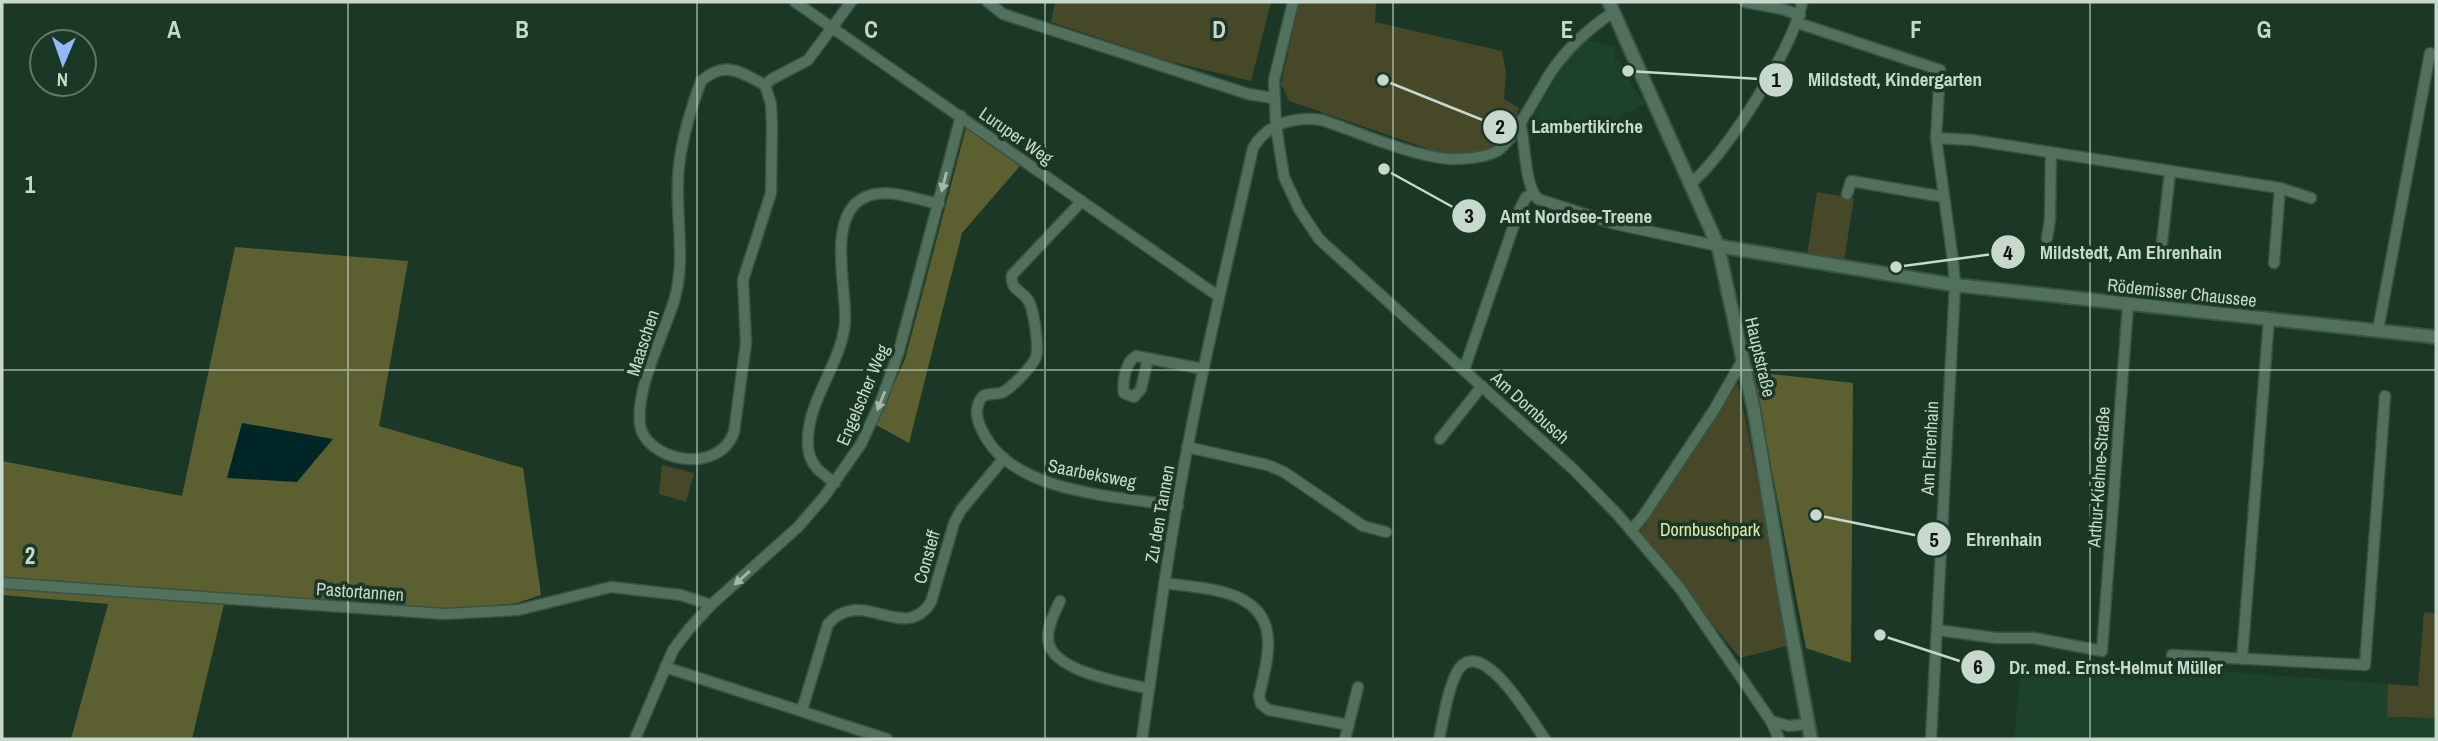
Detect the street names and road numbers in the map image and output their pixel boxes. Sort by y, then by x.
street label: Luruper Weg [974,101,1059,171]
street label: Rödemisser Chaussee [2106,272,2258,313]
street label: Maaschen [620,307,665,379]
street label: Hauptstraße [1739,315,1782,399]
street label: Engelscher Weg [830,339,895,449]
street label: Am Dornbusch [1485,365,1575,450]
street label: Am Ehrenhain [1914,400,1944,497]
street label: Arthur-Kiehne-Straße [2081,406,2116,549]
street label: Saarbeksweg [1046,453,1139,494]
street label: Zu den Tannen [1139,463,1180,565]
street label: Consteff [907,527,946,587]
street label: Pastortannen [315,576,405,607]

